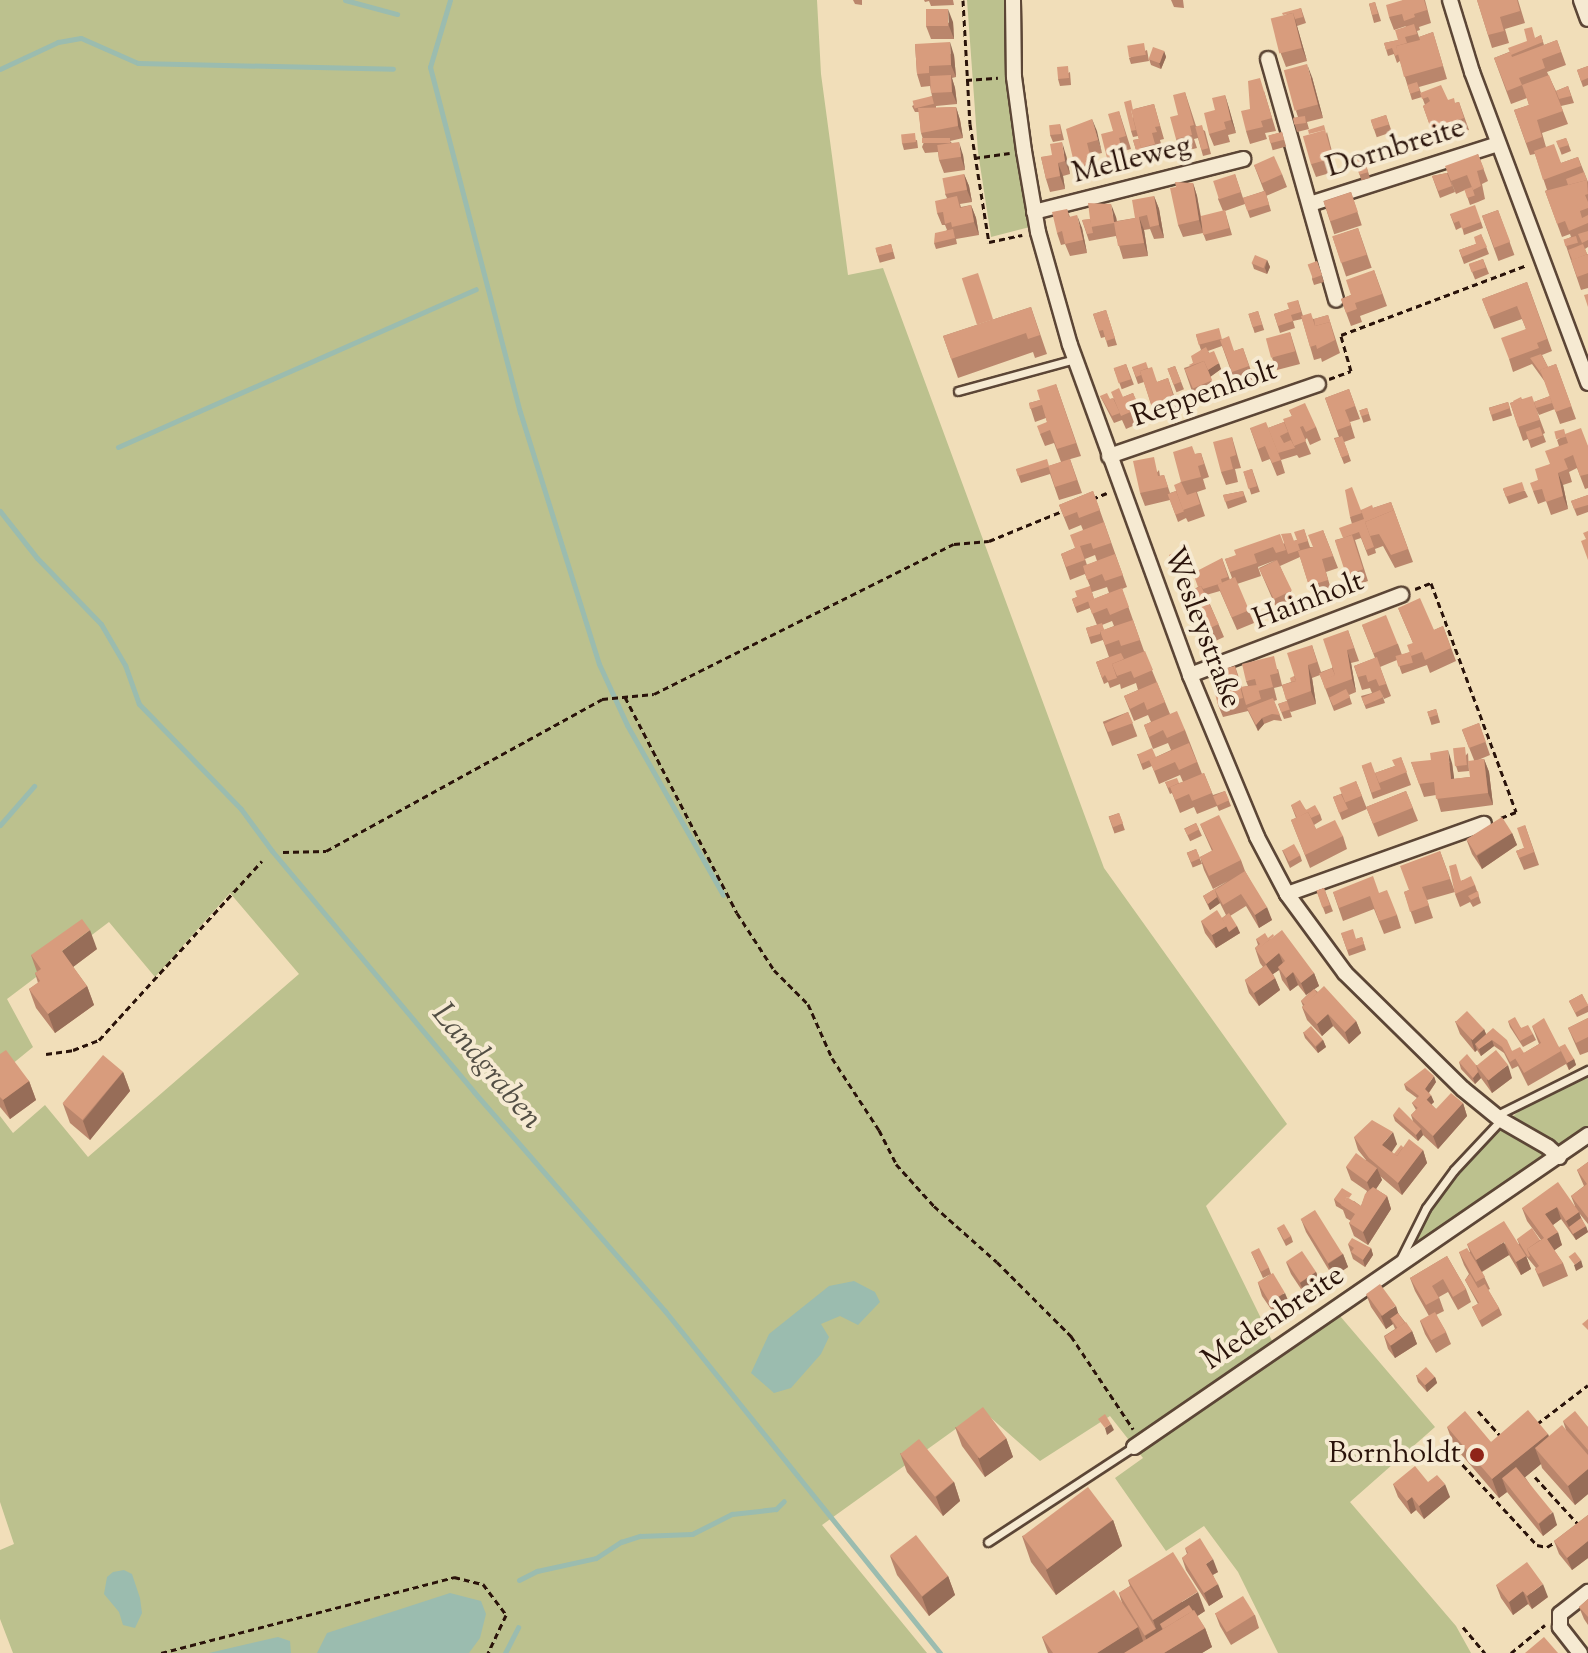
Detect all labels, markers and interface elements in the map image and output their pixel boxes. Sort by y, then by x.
street label: Dornbreite [1322,111,1470,187]
street label: Melleweg [1069,129,1195,193]
street label: Reppenholt [1128,353,1282,437]
street label: Wesleystraße [1154,542,1248,714]
street label: Hainholt [1249,564,1369,640]
water label: Landgraben [422,996,550,1138]
street label: Medenbreite [1196,1258,1352,1380]
place label: Bornholdt [1328,1437,1461,1473]
marker: Bornholdt [1468,1446,1486,1464]

